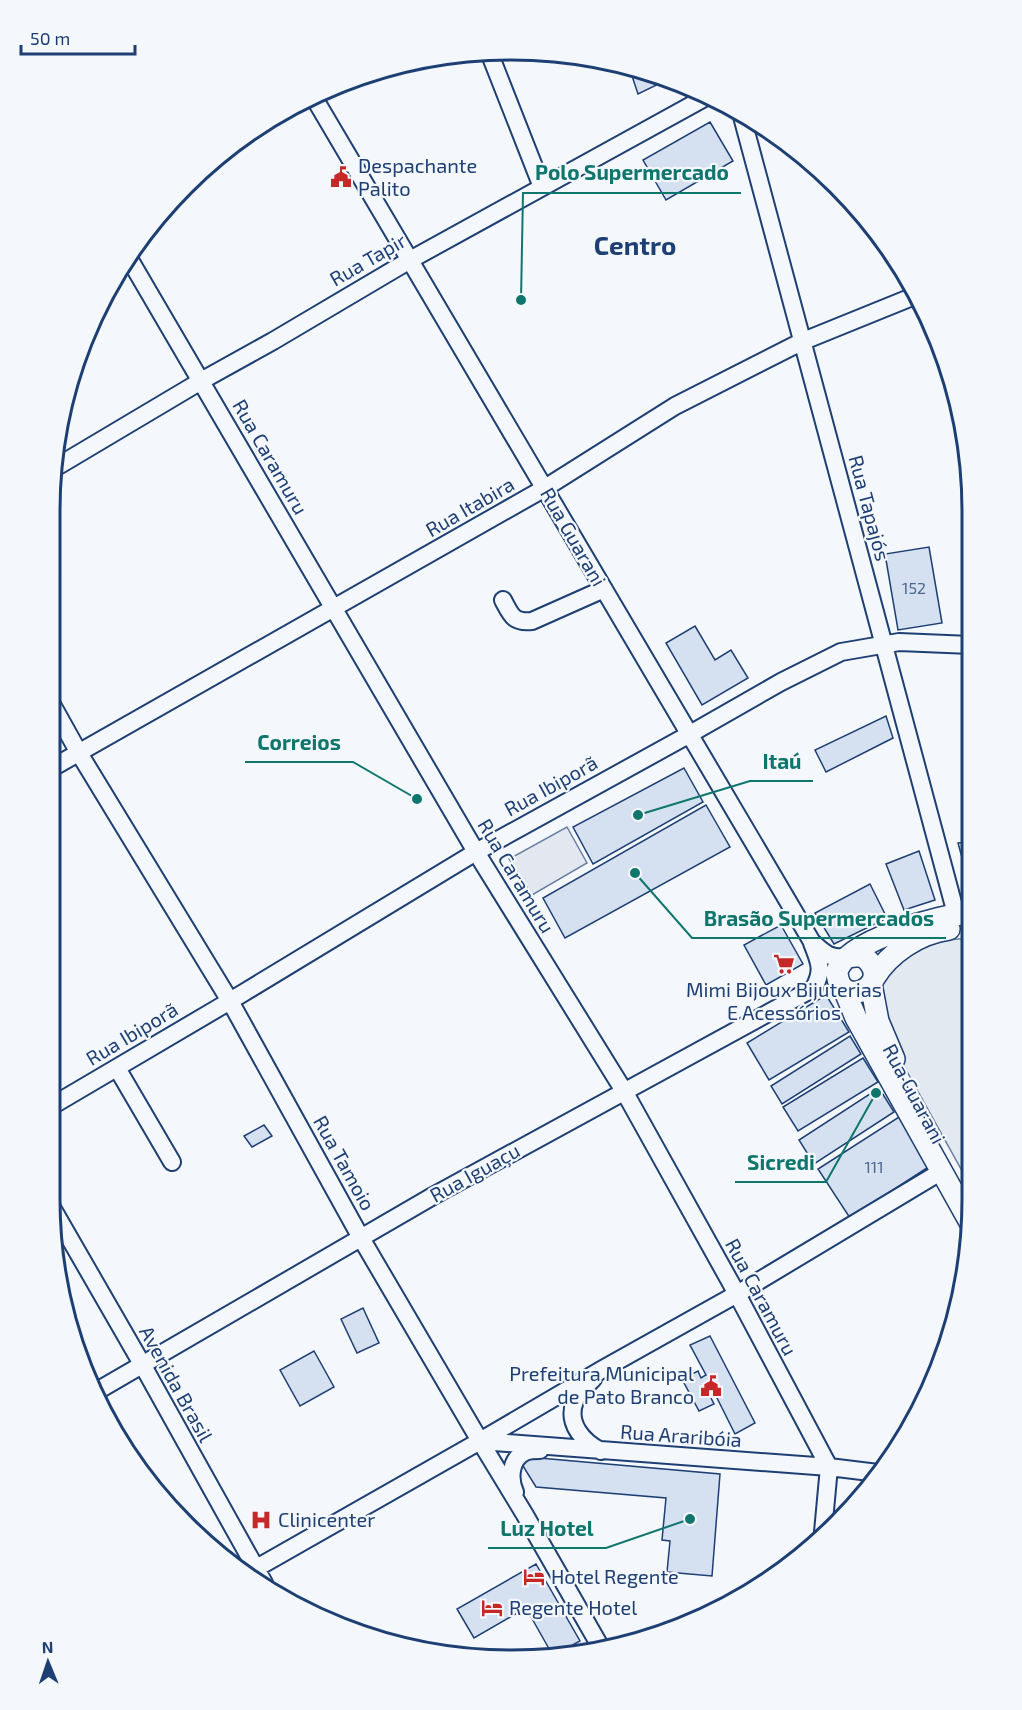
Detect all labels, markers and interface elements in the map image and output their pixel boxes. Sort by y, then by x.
scale bar [21,18,135,56]
text: 50 m [30,27,70,49]
place label: Despachante Palito [358,153,477,200]
callout: Polo Supermercado [523,154,741,193]
text: Polo Supermercado [535,159,729,184]
public building icon: Despachante Palito [329,165,353,189]
street label: Rua Tapir [325,228,410,291]
district label: Centro [594,229,676,260]
street label: Rua Caramuru [228,395,313,518]
street label: Rua Tapajós [844,452,896,563]
street label: Rua Itabira [421,471,518,541]
street label: Rua Guarani [536,483,612,590]
house number: 152 [902,578,926,597]
callout: Correios [245,723,353,762]
text: Correios [257,729,341,754]
callout: Itaú [750,742,813,781]
text: Itaú [762,748,802,773]
street label: Rua Ibiporã [500,750,601,821]
street label: Rua Caramuru [473,814,560,937]
callout: Brasão Supermercados [692,899,946,938]
text: Brasão Supermercados [704,905,934,930]
supermarket icon: Mimi Bijoux Bijuterias E Acessórios [772,952,796,976]
place label: Mimi Bijoux Bijuterias E Acessórios [686,977,882,1024]
street label: Rua Ibiporã [81,996,182,1070]
street label: Rua Guarani [879,1039,951,1148]
street label: Rua Tamoio [309,1111,381,1214]
street label: Rua Iguaçu [425,1138,524,1208]
callout: Sicredi [735,1143,826,1182]
text: Sicredi [747,1149,815,1174]
house number: 111 [864,1157,884,1176]
street label: Rua Caramuru [721,1234,803,1359]
street label: Avenida Brasil [135,1321,219,1446]
place label: Prefeitura Municipal de Pato Branco [509,1361,694,1408]
public building icon: Prefeitura Municipal de Pato Branco [699,1374,723,1398]
street label: Rua Araribóia [619,1419,743,1451]
place label: Clinicenter [278,1507,375,1531]
hospital icon: Clinicenter [249,1508,273,1532]
callout: Luz Hotel [488,1509,606,1548]
text: Luz Hotel [500,1515,594,1540]
place label: Hotel Regente [551,1564,679,1588]
hotel icon: Hotel Regente [522,1565,546,1589]
place label: Regente Hotel [509,1595,637,1619]
hotel icon: Regente Hotel [480,1596,504,1620]
north arrow [18,1632,78,1692]
text: N [41,1637,54,1656]

